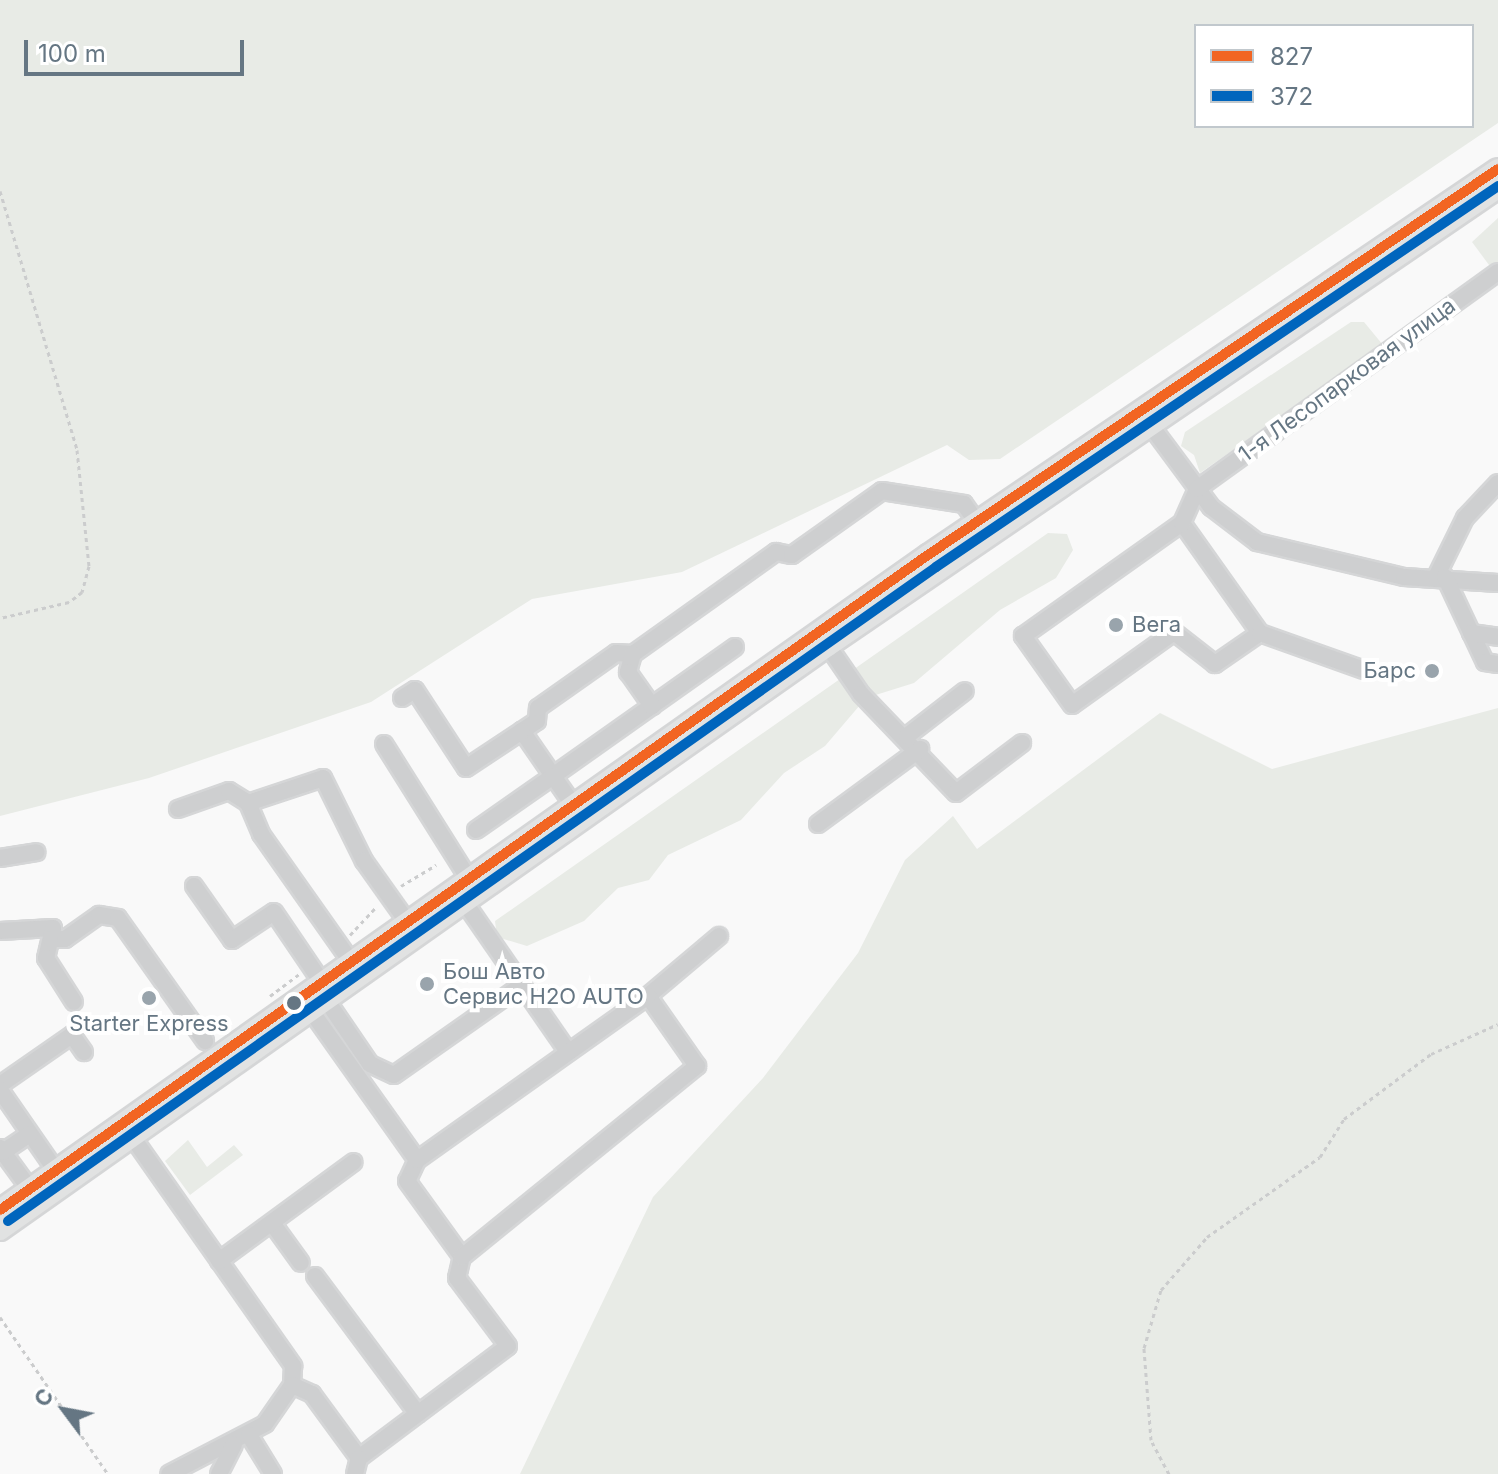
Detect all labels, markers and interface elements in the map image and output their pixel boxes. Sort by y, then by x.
scale bar [28,24,248,74]
legend [1194,24,1474,128]
text: 100 m [38,39,106,68]
text: 827 [1270,42,1313,71]
text: 372 [1270,82,1313,111]
street label: 1-я Лесопарковая улица [1233,292,1461,468]
place label: Вега [1132,612,1181,638]
marker: Вега [1107,616,1125,634]
place label: Барс [1363,658,1416,684]
marker: Барс [1423,662,1441,680]
place label: Бош Авто Сервис H2O AUTO [443,958,644,1010]
marker: Бош Авто Сервис H2O AUTO [418,975,436,993]
marker: Starter Express [140,989,158,1007]
unlabelled marker [286,995,302,1011]
place label: Starter Express [69,1011,229,1037]
north arrow [24,1370,104,1450]
text: С [28,1383,59,1411]

